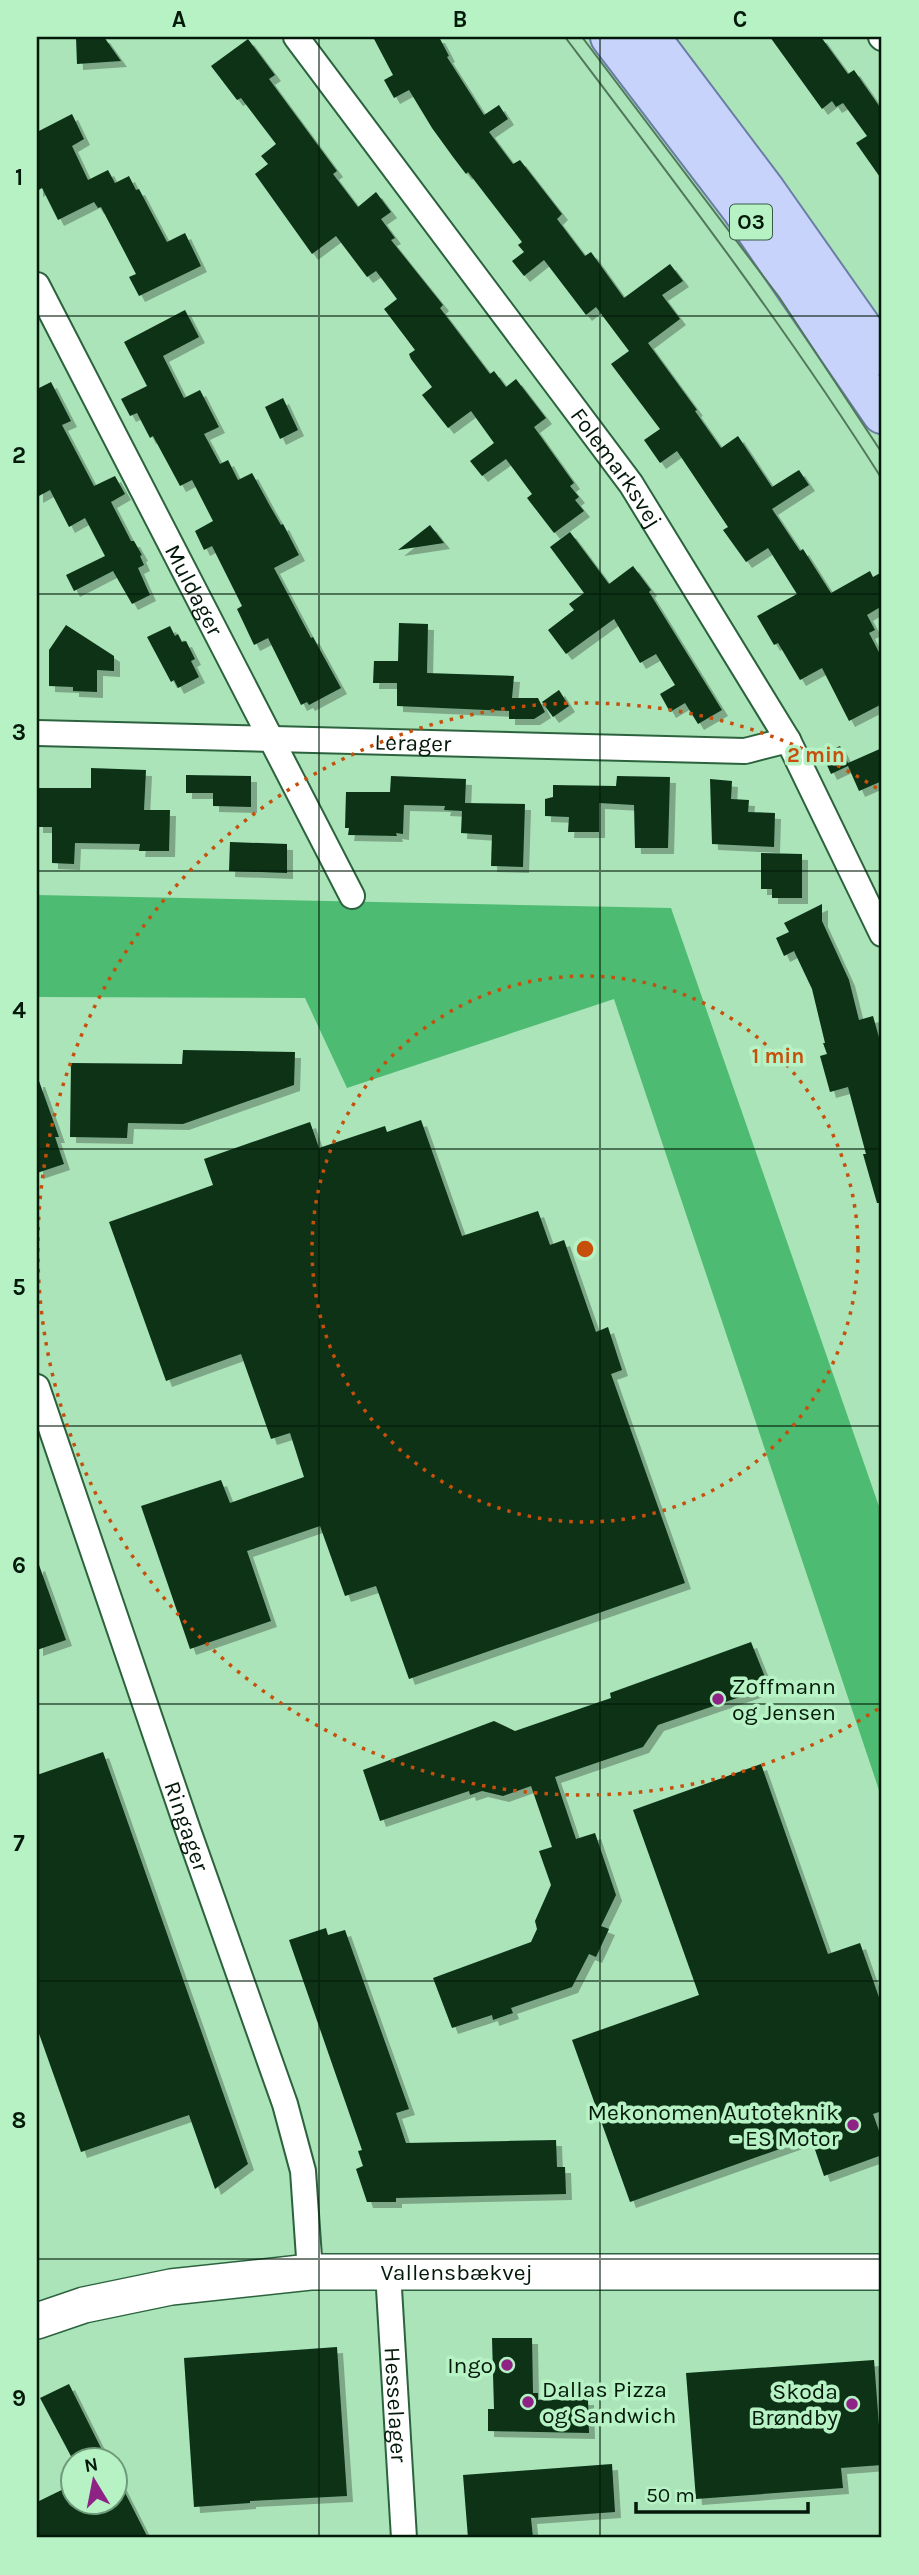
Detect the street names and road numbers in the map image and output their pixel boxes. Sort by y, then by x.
road number: O3 [730,204,772,240]
street label: Folemarksvej [565,403,668,533]
street label: Muldager [159,540,229,641]
street label: Lerager [374,729,452,758]
street label: Ringager [158,1778,215,1876]
street label: Vallensbækvej [381,2259,533,2286]
street label: Hesselager [379,2346,412,2464]

